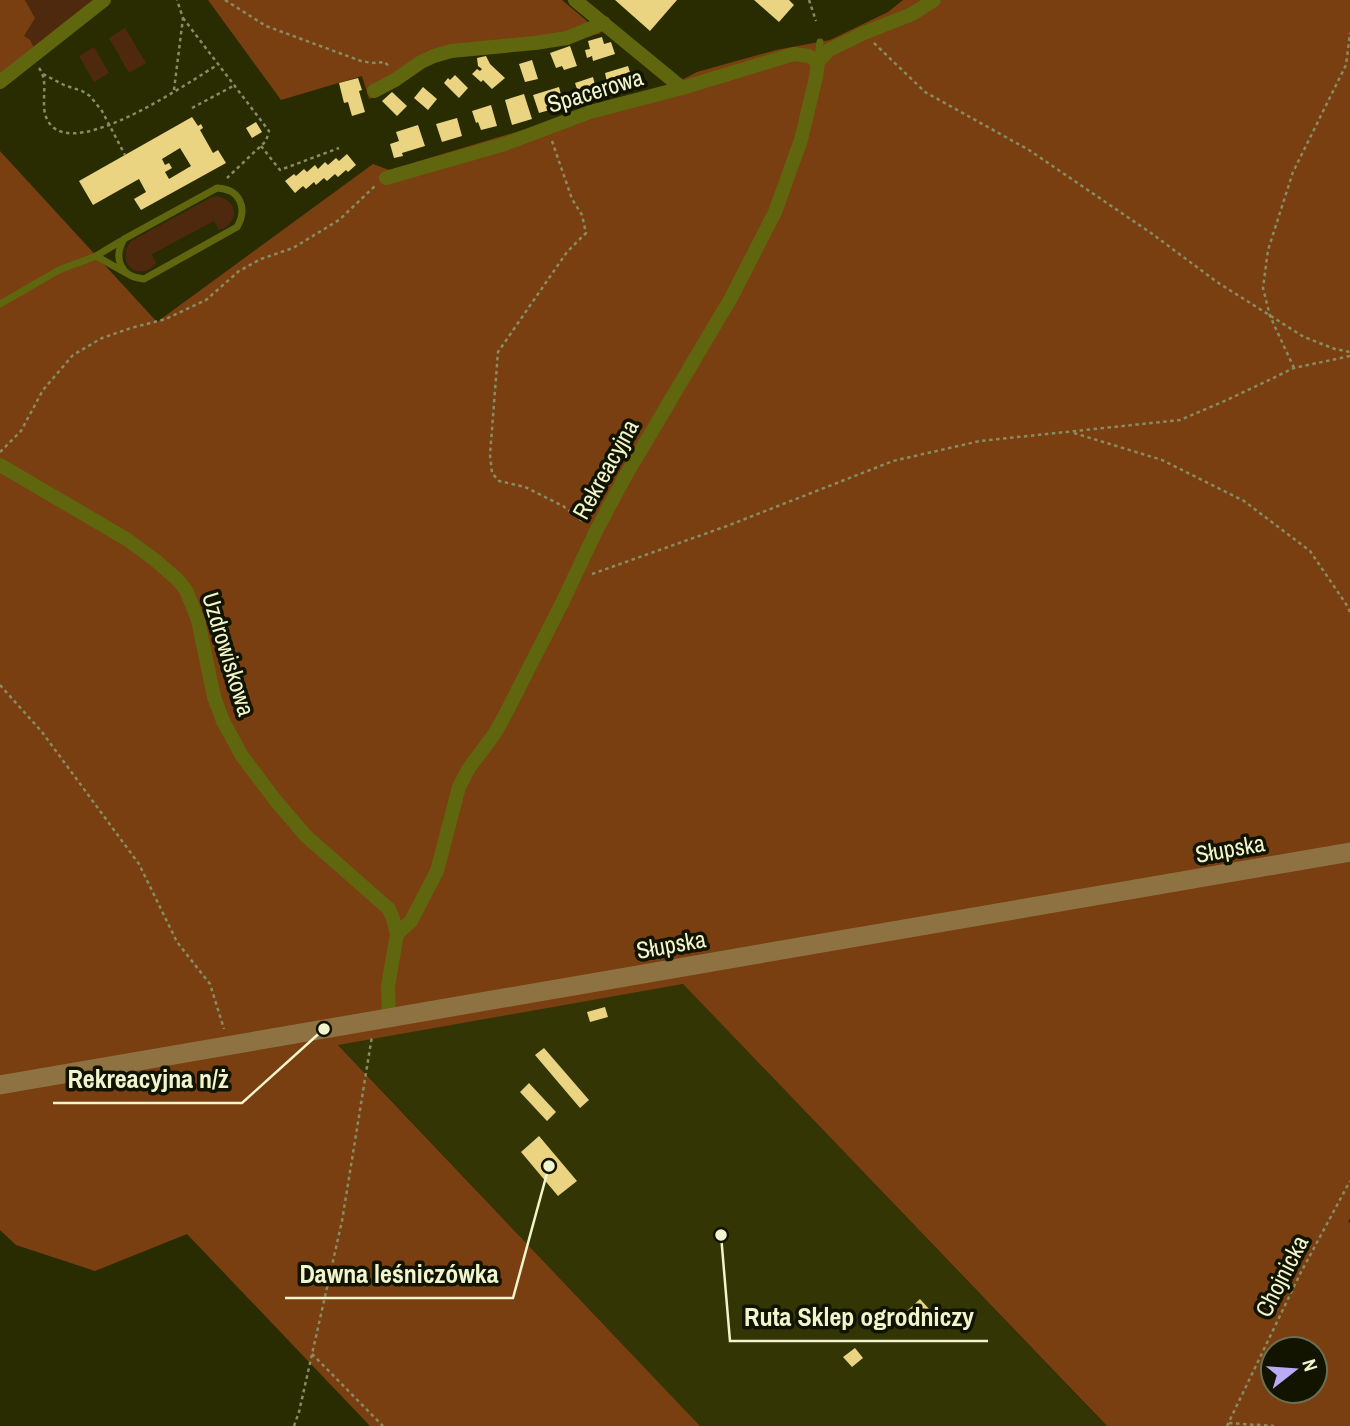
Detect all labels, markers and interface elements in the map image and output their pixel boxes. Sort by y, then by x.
street label: Spacerowa [543,60,647,120]
street label: Rekreacyjna [564,413,646,525]
street label: Uzdrowiskowa [195,588,263,720]
street label: Słupska [1193,826,1267,870]
street label: Słupska [634,922,708,966]
callout: Rekreacyjna n/ż [53,1056,242,1103]
text: Rekreacyjna n/ż [67,1061,229,1096]
street label: Chojnicka [1247,1230,1315,1322]
callout: Dawna leśniczówka [285,1251,513,1298]
text: Dawna leśniczówka [299,1256,499,1291]
callout: Ruta Sklep ogrodniczy [730,1294,988,1341]
text: Ruta Sklep ogrodniczy [744,1299,974,1334]
north arrow [1259,1335,1329,1405]
text: N [1296,1356,1324,1374]

